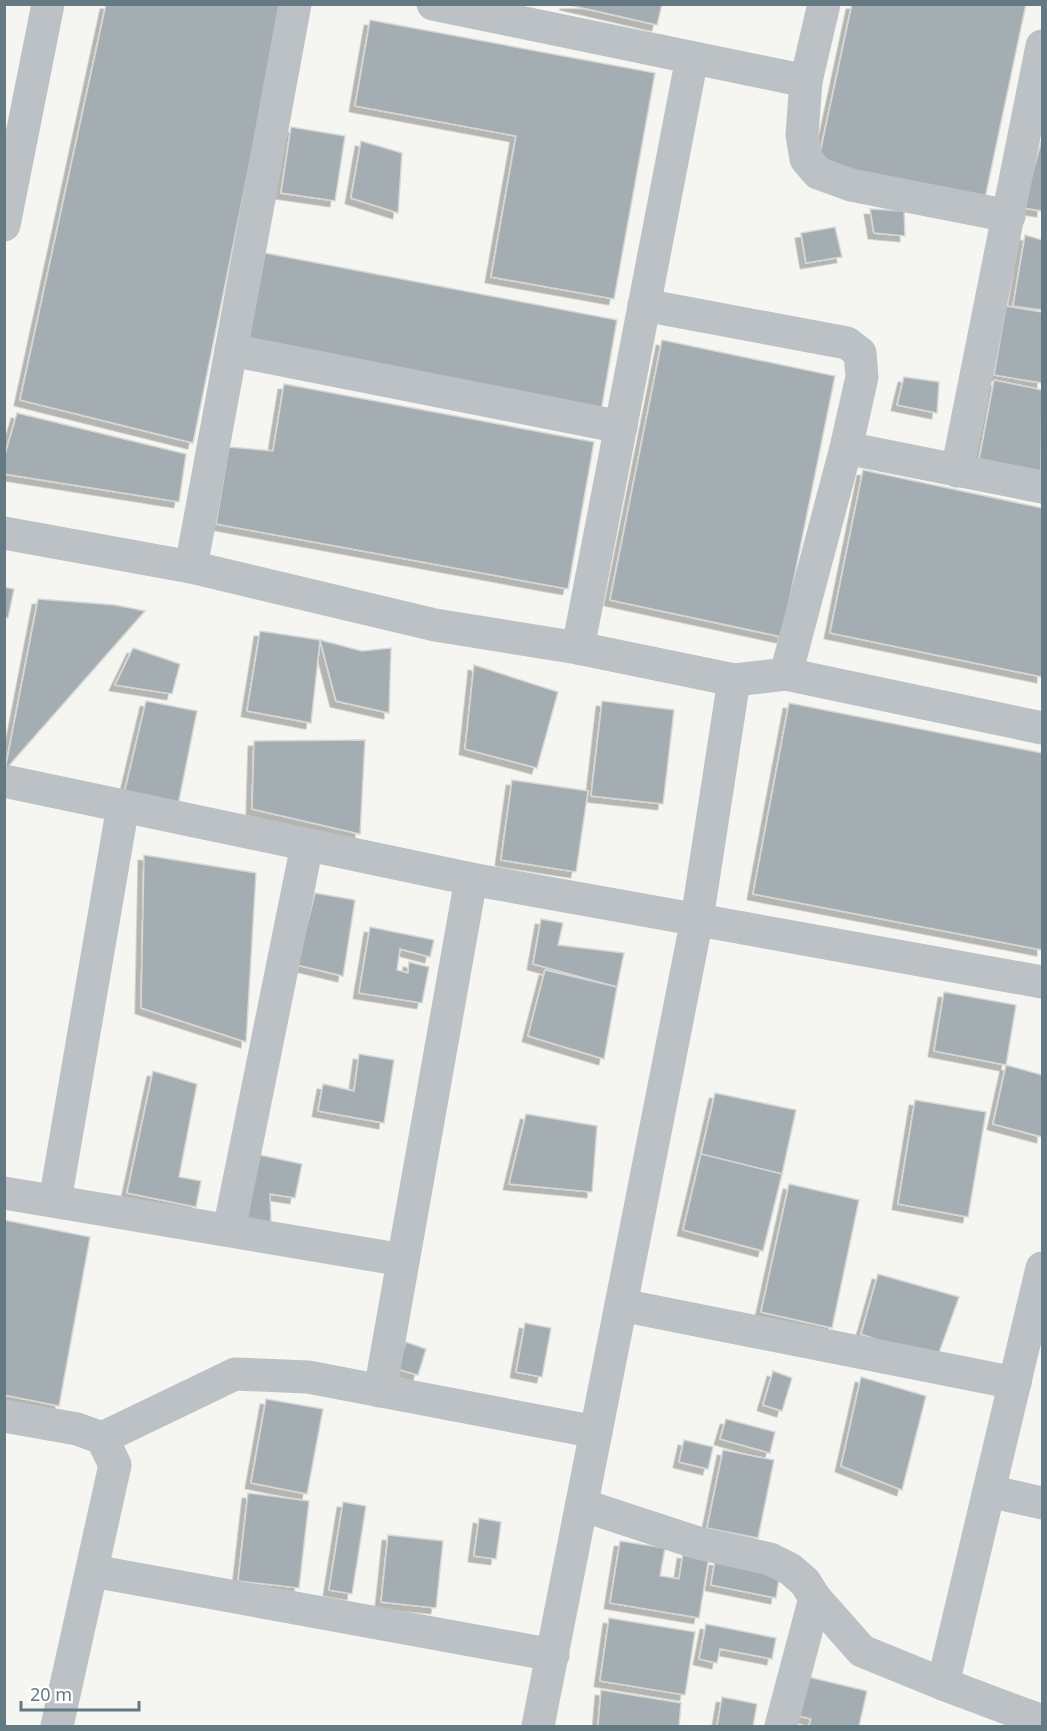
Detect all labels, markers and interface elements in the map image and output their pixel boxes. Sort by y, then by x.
scale bar [21,1674,140,1712]
text: 20 m [30,1682,72,1706]

